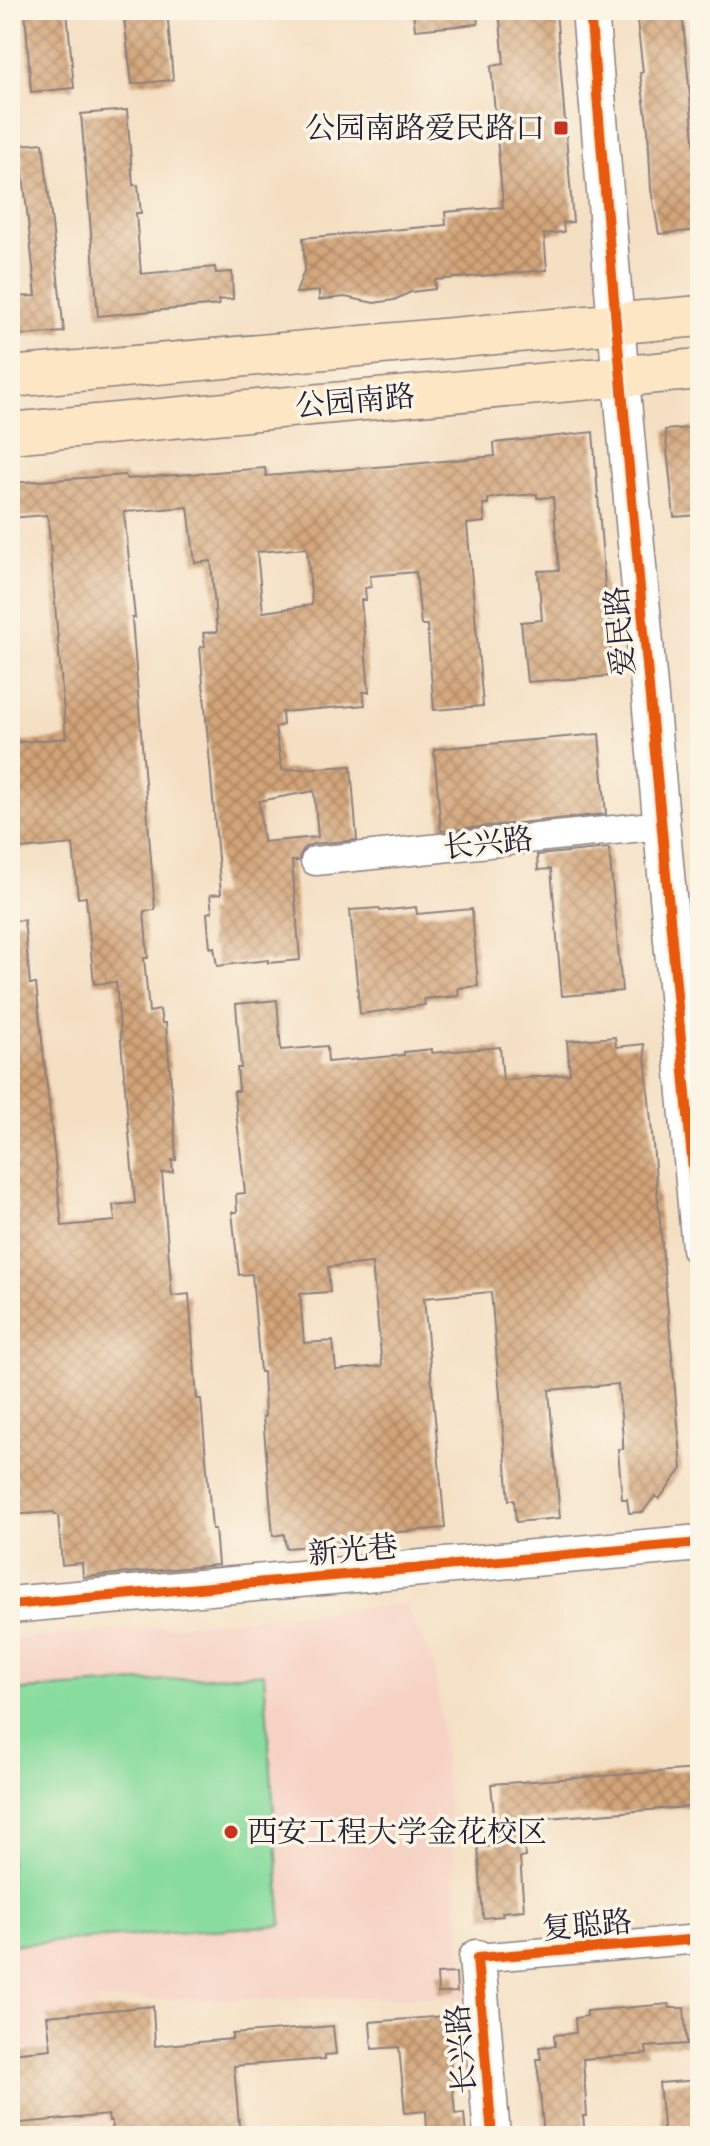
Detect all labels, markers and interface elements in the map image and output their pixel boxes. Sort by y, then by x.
place label: 公园南路爱民路口 [305,108,545,148]
marker: 公园南路爱民路口 [552,119,570,137]
street label: 公园南路 [293,376,417,426]
street label: 爱民路 [596,584,644,678]
street label: 长兴路 [441,818,535,868]
street label: 新光巷 [306,1526,400,1574]
place label: 西安工程大学金花校区 [247,1812,547,1852]
marker: 西安工程大学金花校区 [222,1823,240,1841]
street label: 复聪路 [540,1901,634,1949]
street label: 长兴路 [437,2002,485,2096]

